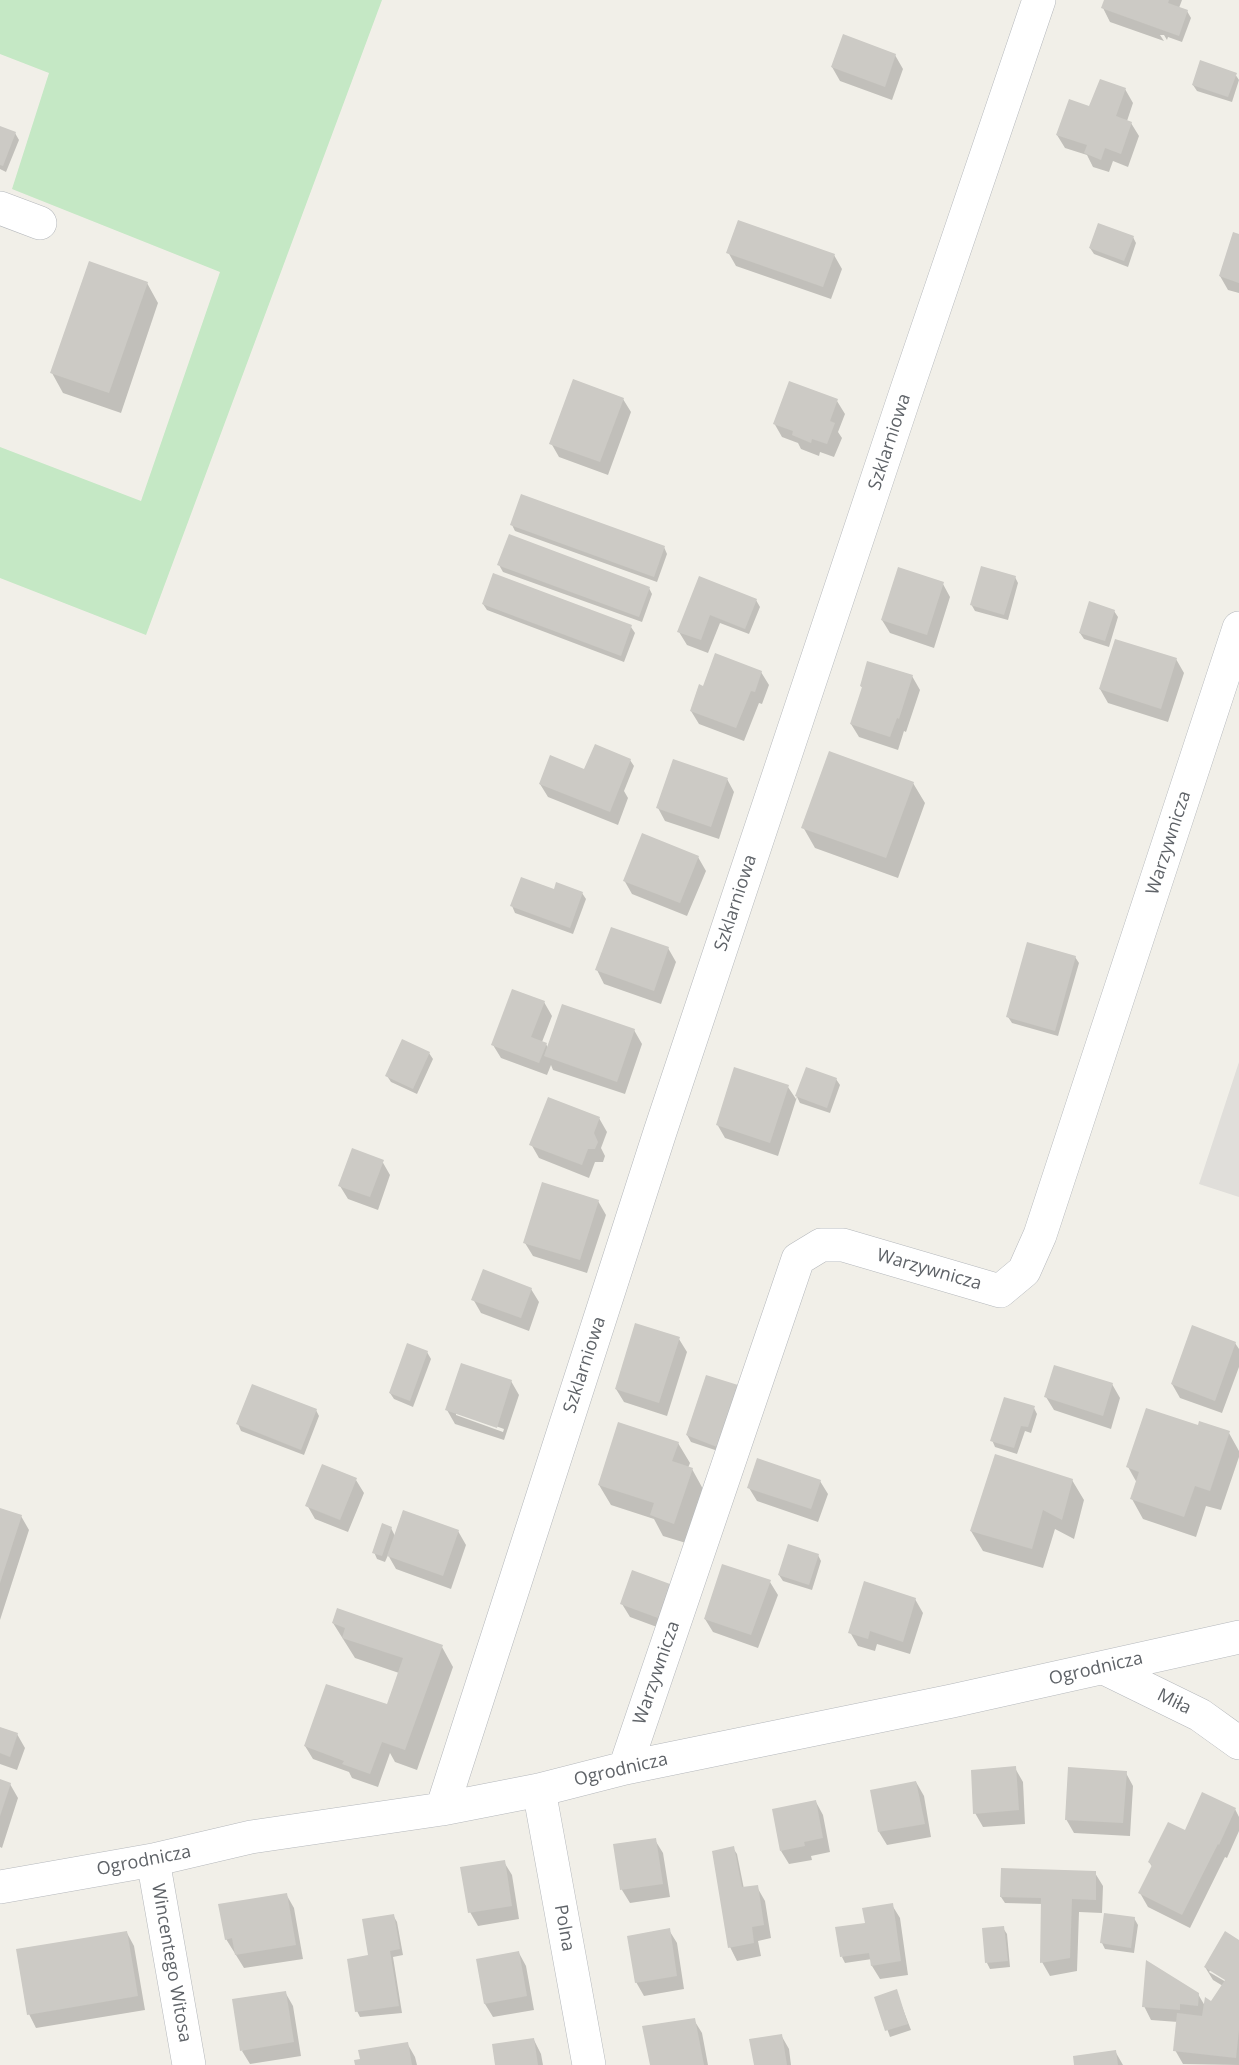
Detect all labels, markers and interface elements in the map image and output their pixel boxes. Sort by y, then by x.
street label: Szklarniowa [864,391,916,493]
street label: Warzywnicza [1142,788,1196,898]
street label: Szklarniowa [710,852,762,954]
street label: Warzywnicza [874,1245,984,1295]
street label: Szklarniowa [559,1314,611,1416]
street label: Warzywnicza [629,1618,685,1728]
street label: Ogrodnicza [1047,1648,1145,1690]
street label: Miła [1153,1685,1195,1719]
street label: Ogrodnicza [572,1749,670,1791]
street label: Ogrodnicza [95,1841,193,1881]
street label: Wincentego Witosa [146,1882,196,2044]
street label: Polna [549,1903,579,1953]

